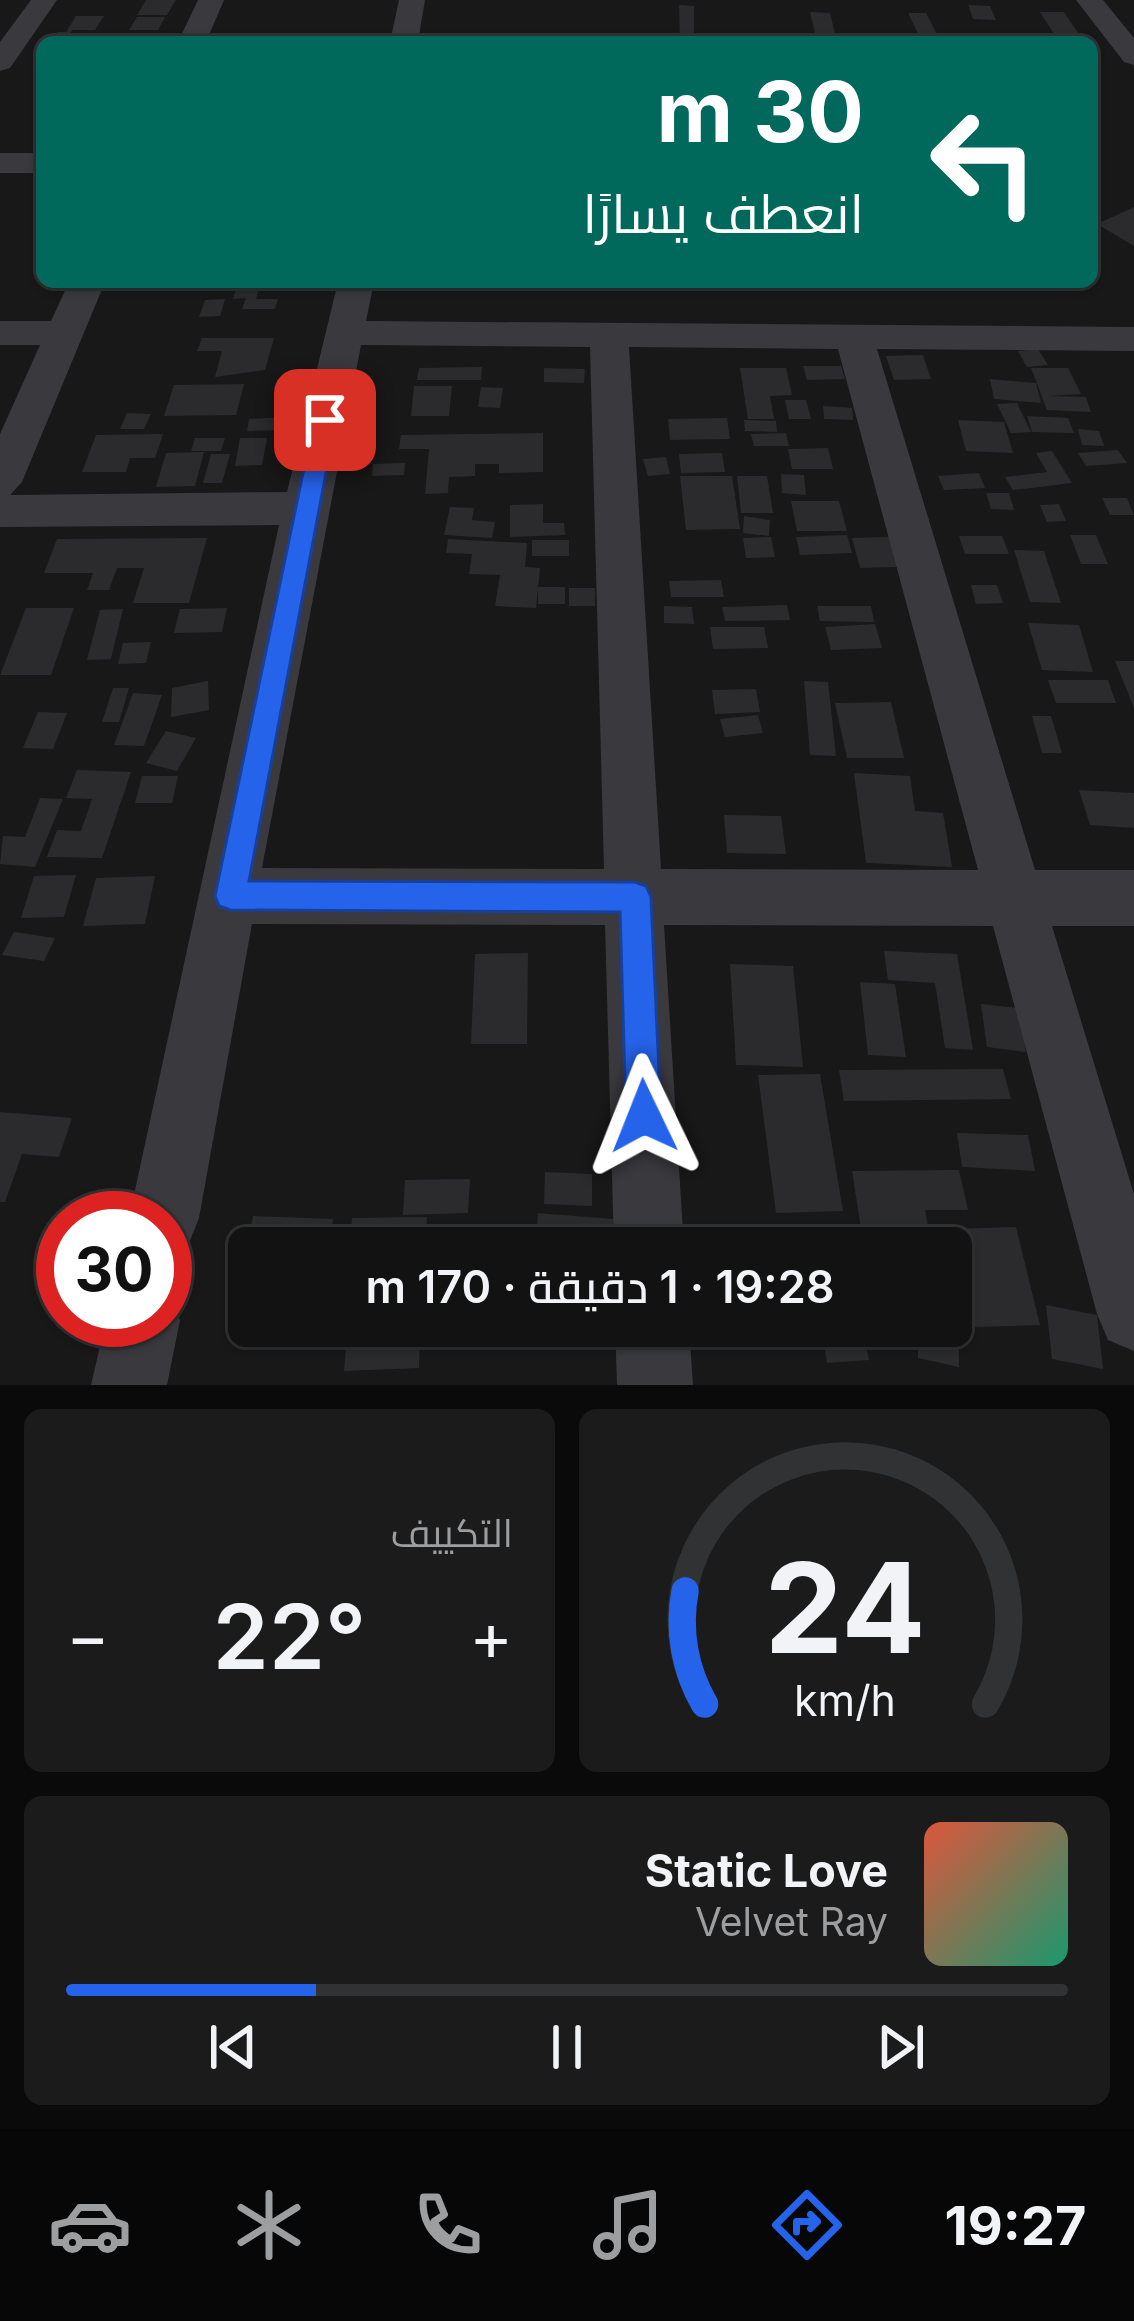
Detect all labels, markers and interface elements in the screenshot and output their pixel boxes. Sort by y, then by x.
text: 30 m [657,61,864,162]
icon: left [906,84,1062,240]
text: انعطف يسارًا [583,181,864,246]
pin [274,369,376,471]
icon: arrive [292,387,358,453]
position arrow [581,1053,707,1179]
speed limit sign: 30 [36,1191,192,1347]
text: 19:28 · 1 دقيقة · 170 m [365,1259,835,1314]
text: التكييف [391,1509,513,1556]
text: 24 [764,1532,925,1683]
text: 22° [213,1582,366,1691]
text: − [66,1596,110,1676]
text: + [469,1596,513,1676]
text: km/h [794,1673,895,1725]
text: Static Love [645,1843,888,1898]
text: Velvet Ray [695,1898,888,1945]
icon: previous [200,2014,266,2080]
icon: pause [534,2014,600,2080]
icon: next [868,2014,934,2080]
icon: car [48,2183,132,2267]
icon: climate [227,2183,311,2267]
icon: phone [406,2183,490,2267]
icon: music [586,2183,670,2267]
icon: directions [765,2183,849,2267]
text: 19:27 [945,2193,1086,2258]

